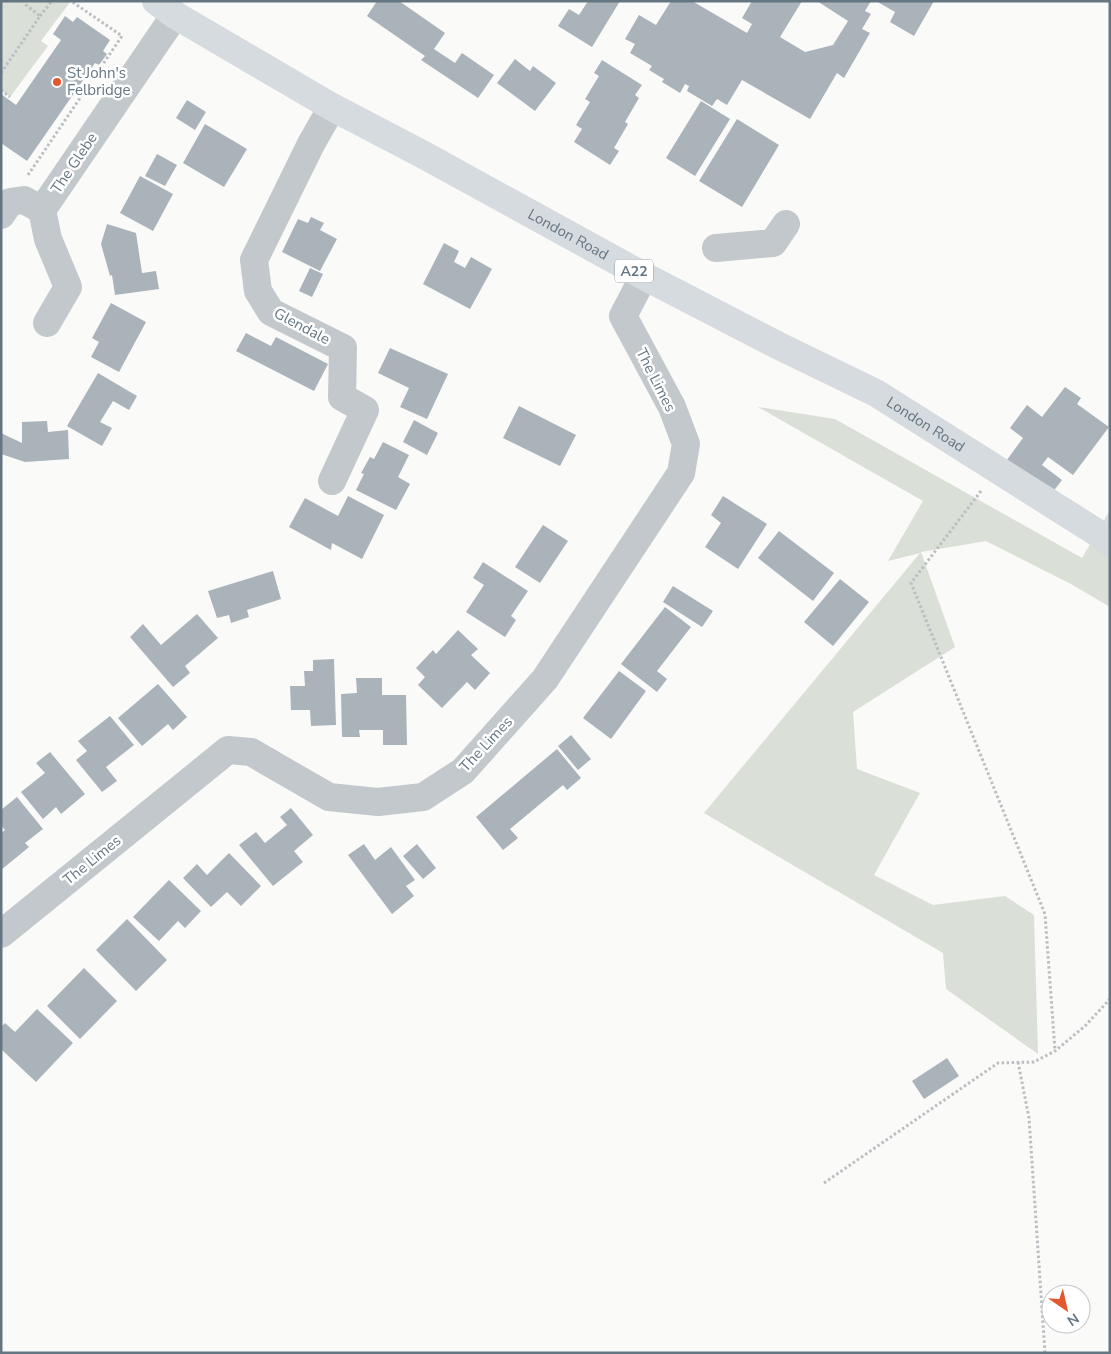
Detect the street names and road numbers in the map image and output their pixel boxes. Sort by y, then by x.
street label: The Glebe [46,129,102,197]
street label: London Road [524,204,612,265]
road number: A22 [615,260,653,282]
street label: Glendale [270,303,334,349]
street label: The Limes [631,345,681,415]
street label: London Road [883,392,969,457]
street label: The Limes [455,712,517,776]
street label: The Limes [59,831,125,889]

